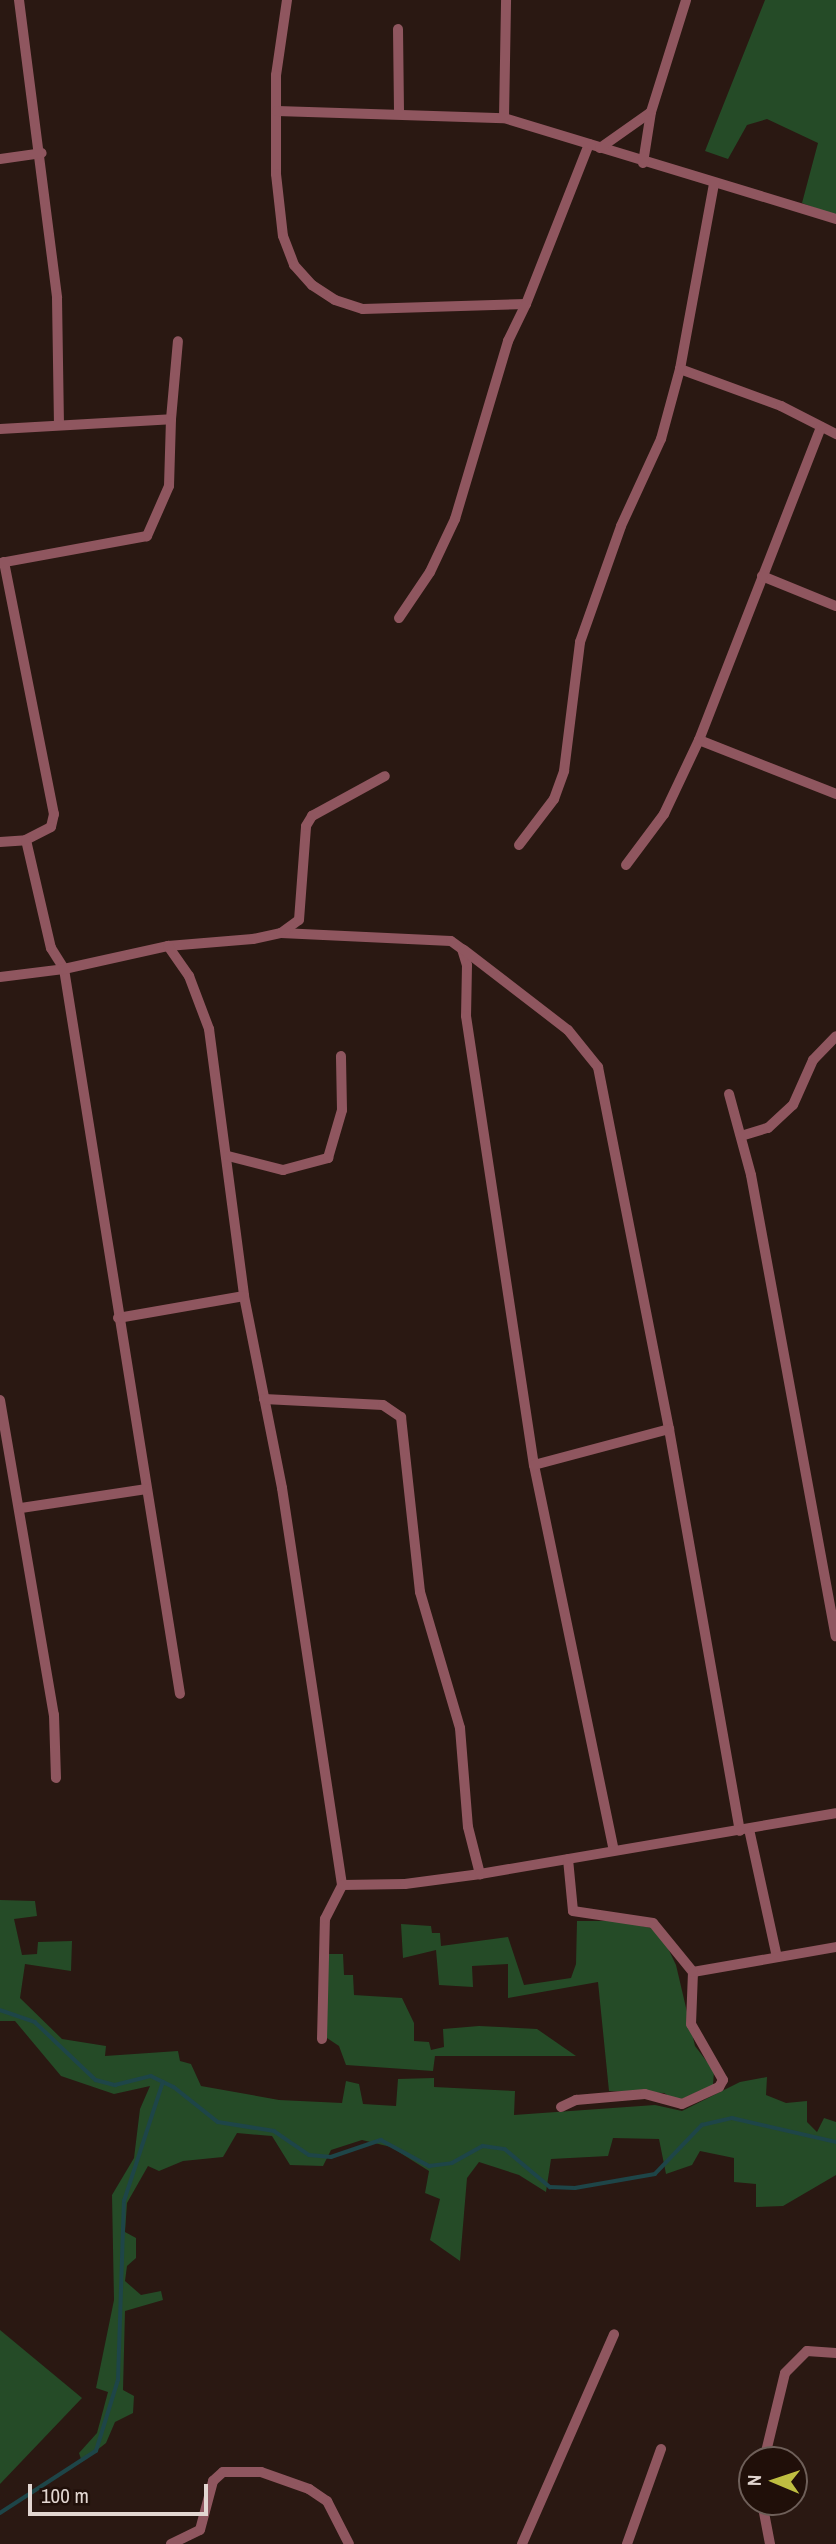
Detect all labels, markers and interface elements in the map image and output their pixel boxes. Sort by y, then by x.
north arrow [738,2446,808,2516]
scale bar [32,2470,212,2514]
text: N [741,2474,767,2486]
text: 100 m [41,2481,89,2510]

